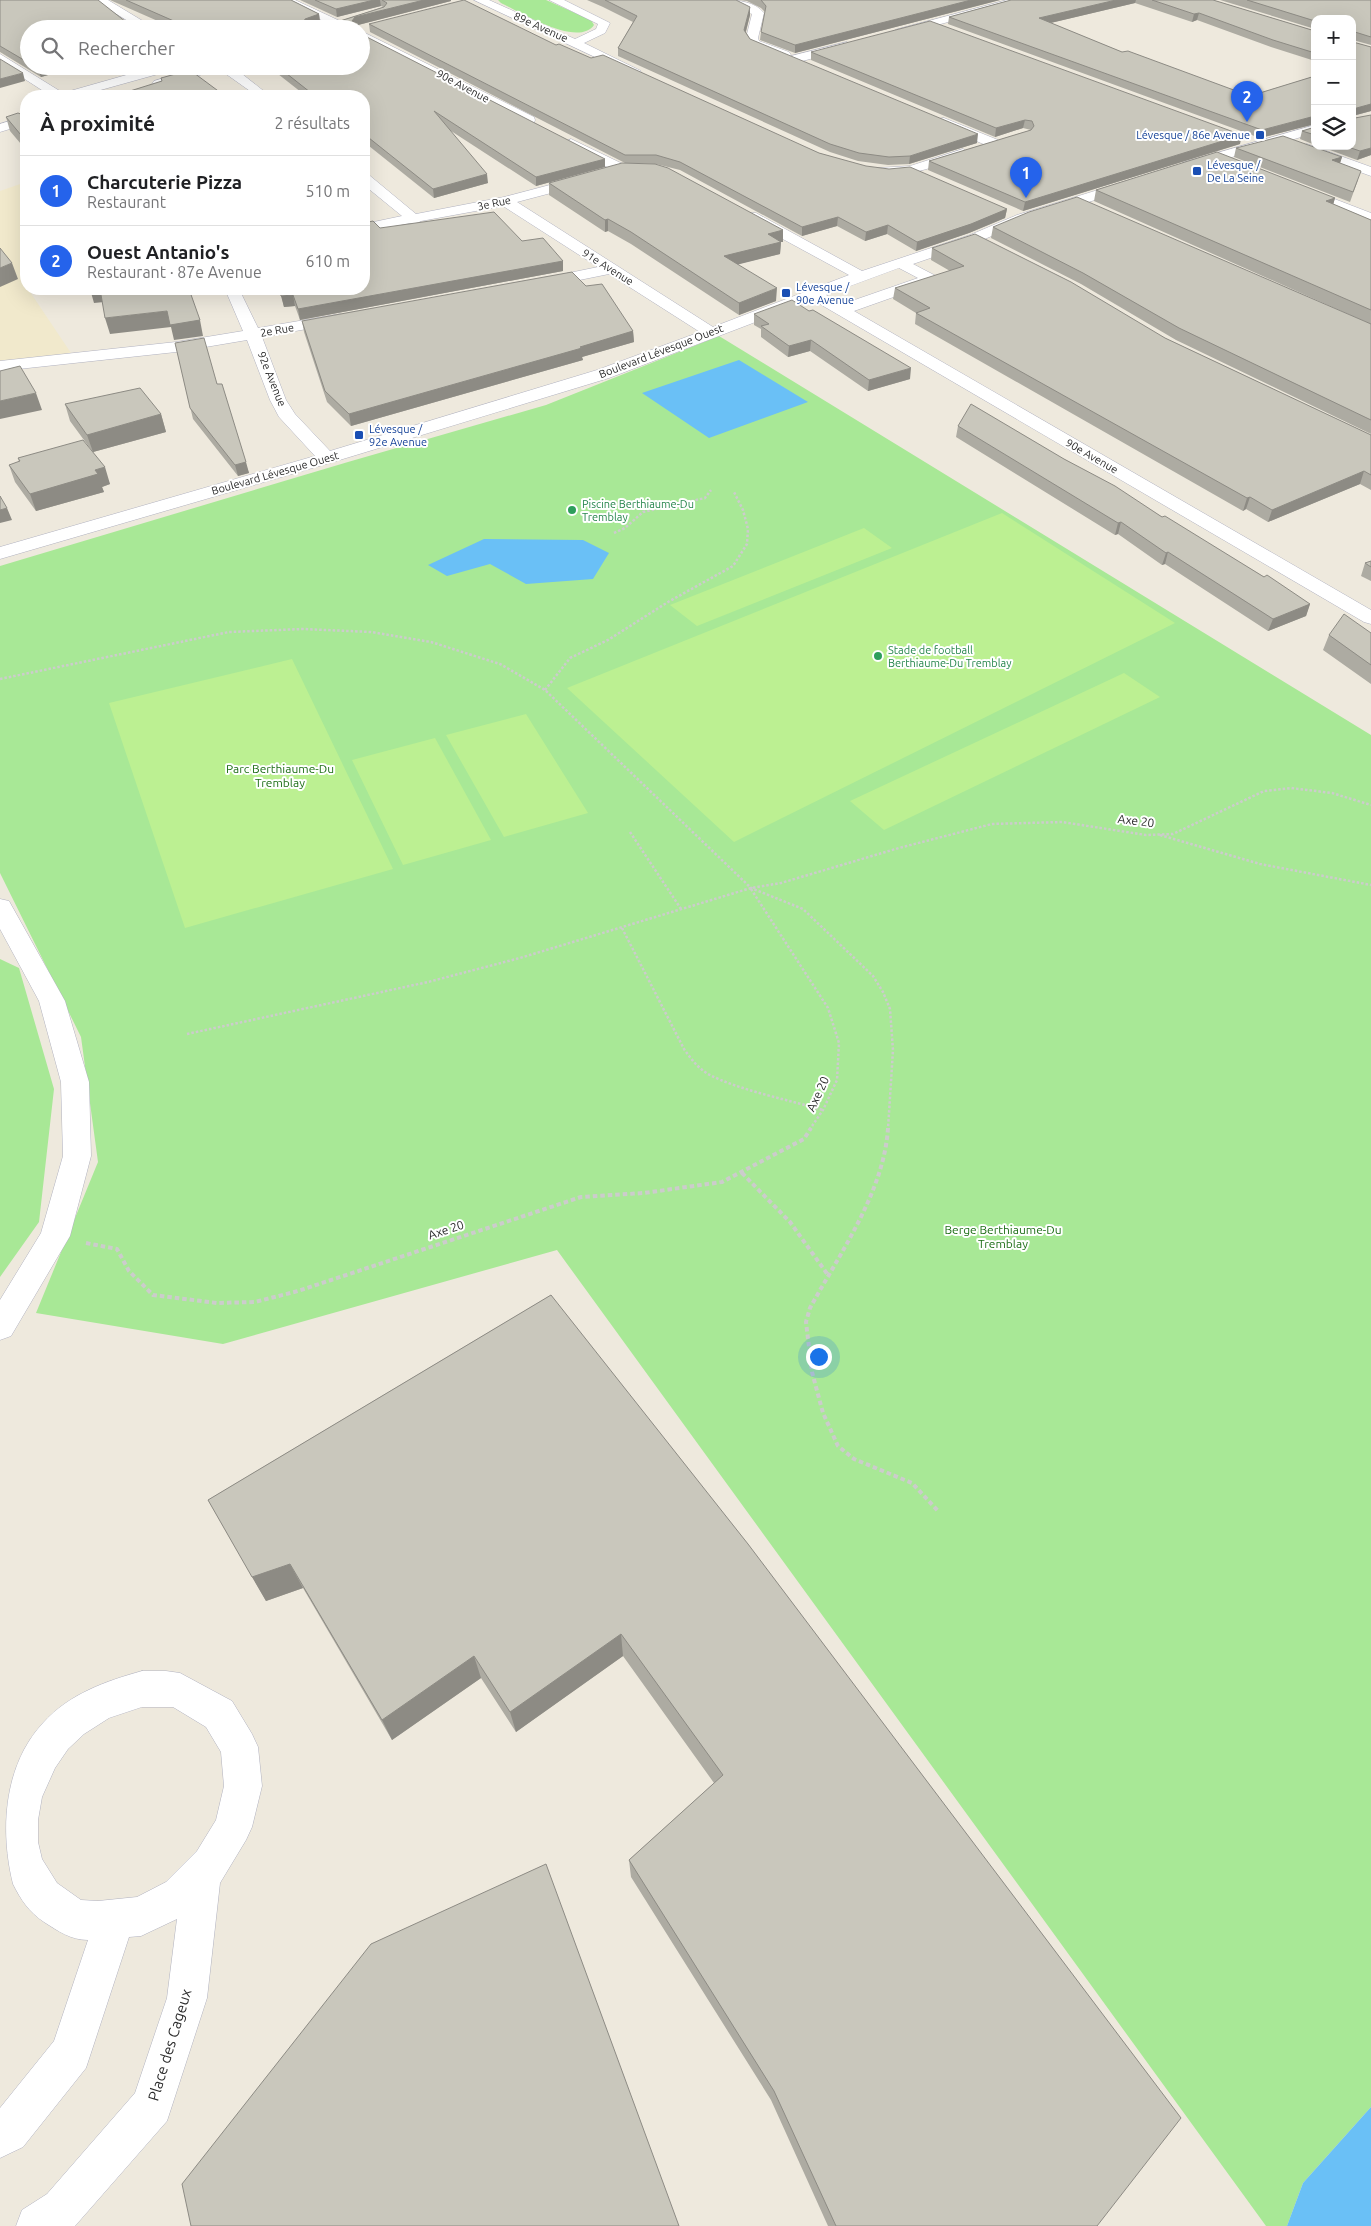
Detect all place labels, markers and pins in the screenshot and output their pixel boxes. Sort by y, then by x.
pin: 2 [1231,81,1263,122]
place label: Lévesque / 86e Avenue [1136,129,1250,141]
marker: Lévesque / 86e Avenue [1254,129,1266,141]
pin: 1 [1010,157,1042,198]
place label: Lévesque / De La Seine [1207,159,1264,184]
marker: Lévesque / De La Seine [1191,165,1203,177]
place label: Lévesque / 90e Avenue [796,281,854,306]
marker: Lévesque / 90e Avenue [780,287,792,299]
place label: Lévesque / 92e Avenue [369,423,427,448]
marker: Lévesque / 92e Avenue [353,429,365,441]
place label: Piscine Berthiaume-Du Tremblay [582,498,694,523]
marker: Piscine Berthiaume-Du Tremblay [566,504,578,516]
place label: Stade de football Berthiaume-Du Tremblay [888,644,1012,669]
marker: Stade de football Berthiaume-Du Tremblay [872,650,884,662]

